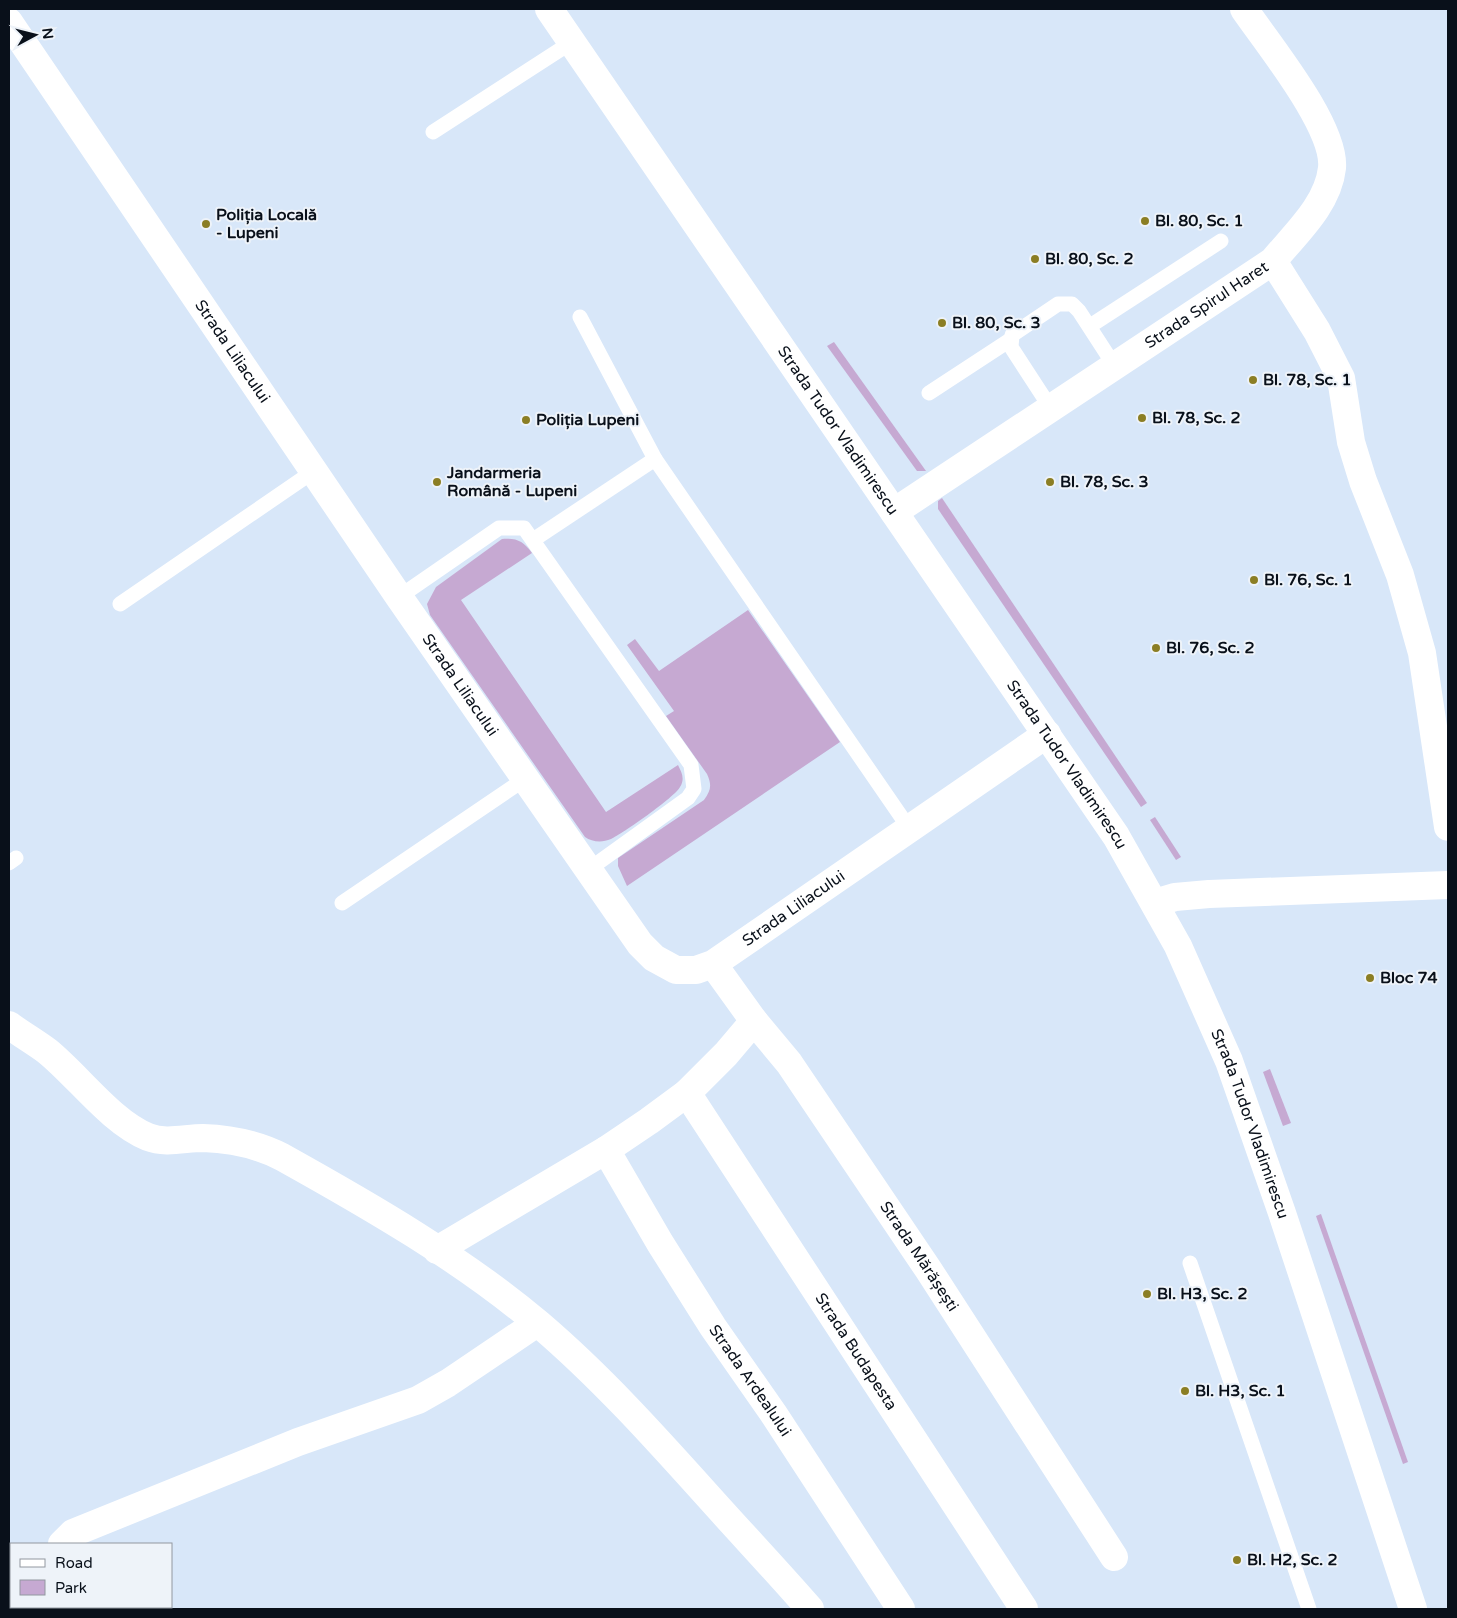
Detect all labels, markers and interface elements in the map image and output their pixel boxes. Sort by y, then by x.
north arrow [10,10,60,60]
text: N [38,27,57,40]
place label: Poliția Locală - Lupeni [216,205,317,243]
place label: Bl. 80, Sc. 1 [1155,211,1243,231]
marker: Bl. 80, Sc. 1 [1139,215,1151,227]
marker: Poliția Locală - Lupeni [200,218,212,230]
place label: Bl. 80, Sc. 2 [1045,249,1133,269]
marker: Bl. 80, Sc. 2 [1029,253,1041,265]
street label: Strada Spirul Haret [1141,257,1272,353]
street label: Strada Liliacului [190,296,274,407]
place label: Bl. 80, Sc. 3 [952,313,1040,333]
marker: Bl. 80, Sc. 3 [936,317,948,329]
street label: Strada Tudor Vladimirescu [773,342,903,519]
place label: Bl. 78, Sc. 1 [1263,370,1351,390]
marker: Bl. 78, Sc. 1 [1247,374,1259,386]
place label: Bl. 78, Sc. 2 [1152,408,1240,428]
place label: Poliția Lupeni [536,410,639,430]
marker: Bl. 78, Sc. 2 [1136,412,1148,424]
marker: Poliția Lupeni [520,414,532,426]
place label: Jandarmeria Română - Lupeni [446,463,577,501]
place label: Bl. 78, Sc. 3 [1060,472,1148,492]
marker: Jandarmeria Română - Lupeni [431,476,443,488]
marker: Bl. 78, Sc. 3 [1044,476,1056,488]
place label: Bl. 76, Sc. 1 [1264,570,1352,590]
marker: Bl. 76, Sc. 1 [1248,574,1260,586]
street label: Strada Liliacului [418,630,503,740]
place label: Bl. 76, Sc. 2 [1166,638,1254,658]
marker: Bl. 76, Sc. 2 [1150,642,1162,654]
street label: Strada Tudor Vladimirescu [1002,676,1131,853]
street label: Strada Liliacului [738,866,849,951]
place label: Bloc 74 [1380,968,1437,988]
marker: Bloc 74 [1364,972,1376,984]
street label: Strada Tudor Vladimirescu [1206,1026,1293,1221]
street label: Strada Mărășești [875,1198,963,1315]
place label: Bl. H3, Sc. 2 [1157,1284,1247,1304]
marker: Bl. H3, Sc. 2 [1141,1288,1153,1300]
street label: Strada Budapesta [810,1289,901,1414]
street label: Strada Ardealului [704,1321,796,1440]
place label: Bl. H3, Sc. 1 [1195,1381,1285,1401]
marker: Bl. H3, Sc. 1 [1179,1385,1191,1397]
legend [10,1543,172,1608]
place label: Bl. H2, Sc. 2 [1247,1550,1337,1570]
text: Road [55,1554,93,1572]
marker: Bl. H2, Sc. 2 [1231,1554,1243,1566]
text: Park [55,1579,87,1597]

